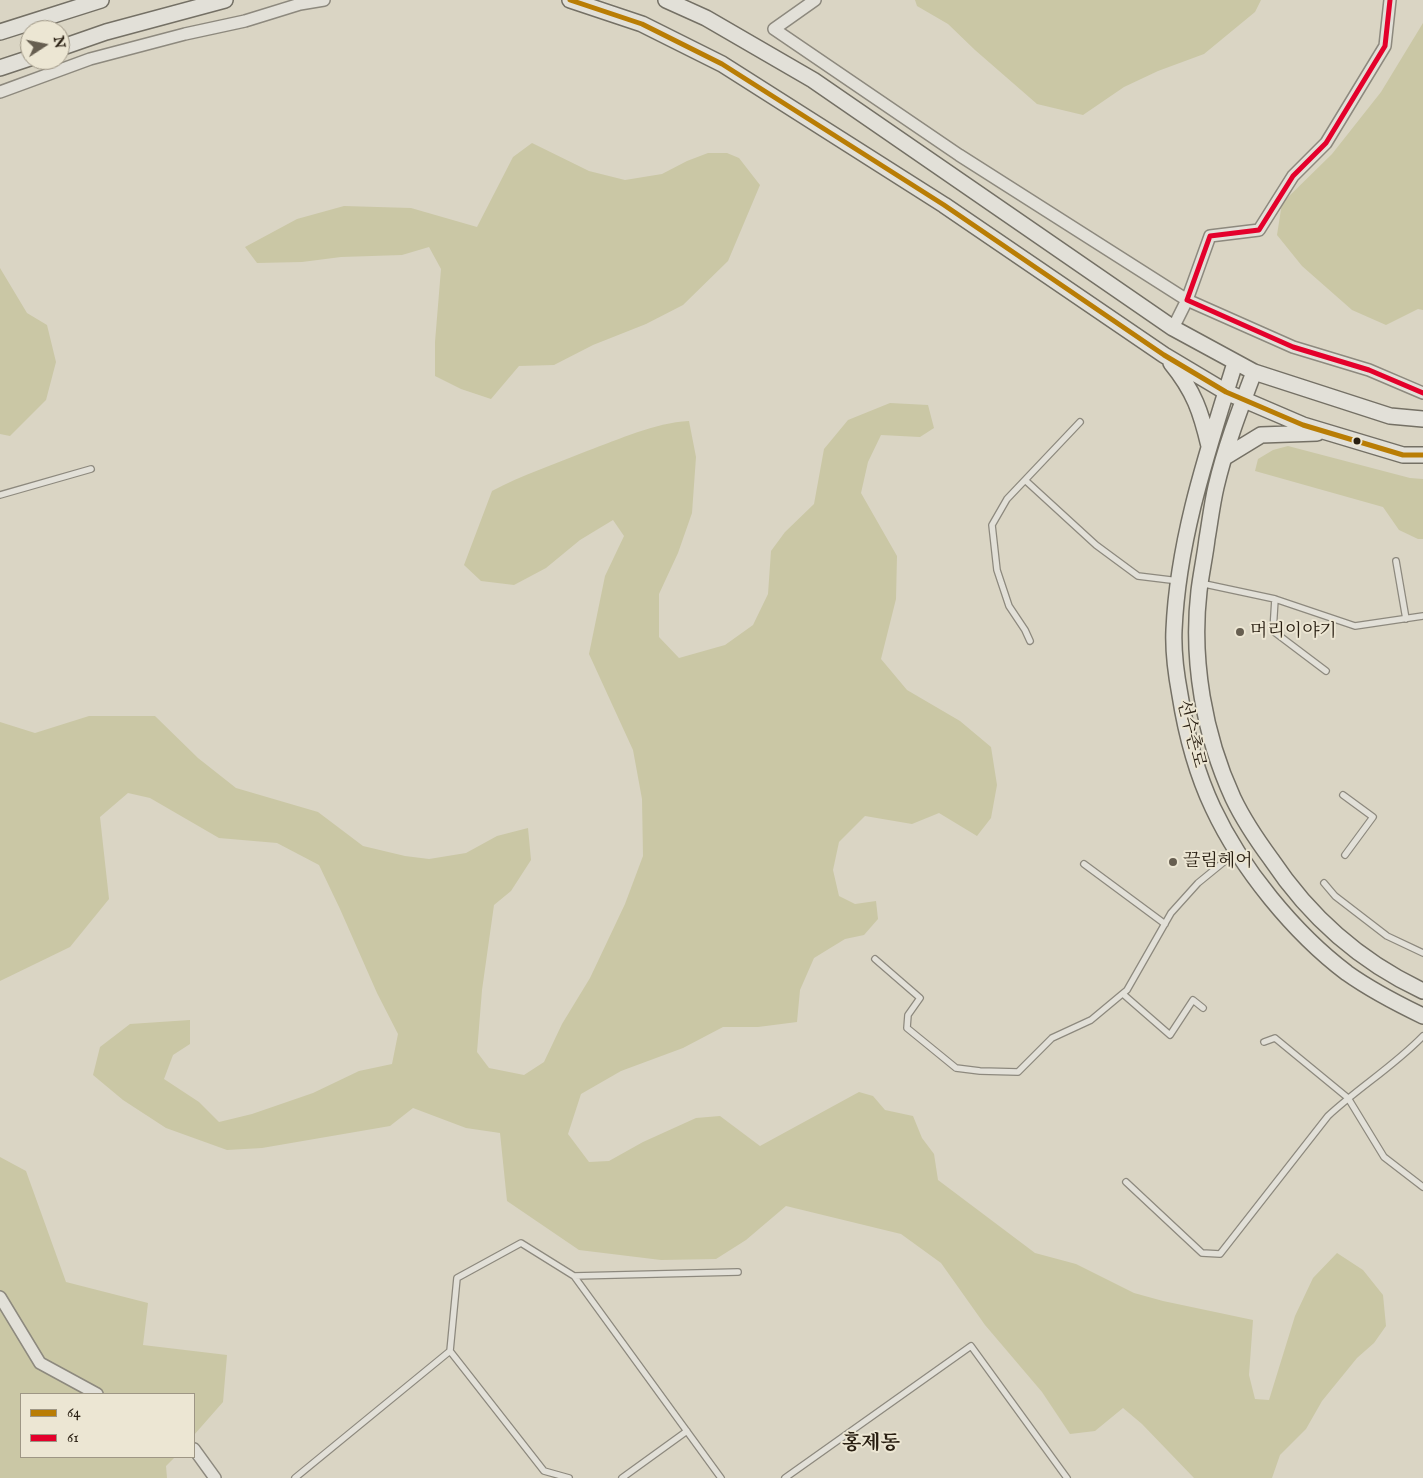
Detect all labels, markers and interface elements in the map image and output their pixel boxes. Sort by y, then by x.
north arrow [20,20,70,70]
text: N [49,35,69,50]
unlabelled marker [1352,436,1362,446]
place label: 머리이야기 [1250,621,1337,643]
marker: 머리이야기 [1234,626,1246,638]
street label: 선수촌로 [1171,698,1209,770]
place label: 끌림헤어 [1183,851,1253,873]
marker: 끌림헤어 [1167,856,1179,868]
legend [20,1393,195,1458]
text: 64 [67,1403,81,1422]
text: 61 [67,1428,79,1447]
district label: 홍제동 [842,1433,900,1457]

